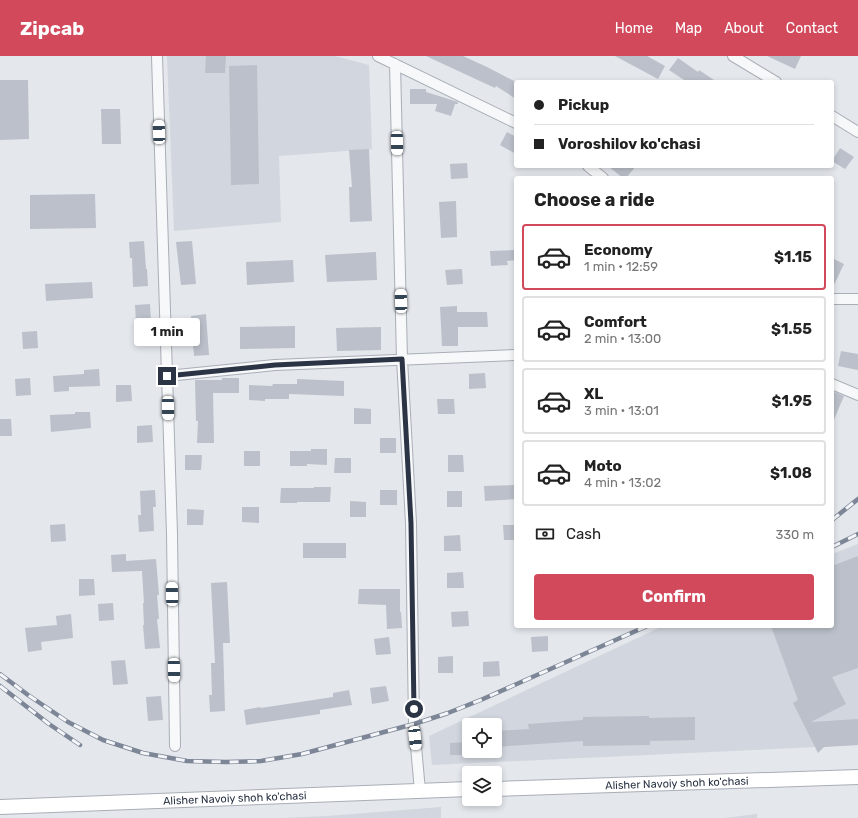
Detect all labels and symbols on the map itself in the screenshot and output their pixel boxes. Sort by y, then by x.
car [153,120,165,144]
car [391,131,403,155]
car [395,289,407,313]
callout: 1 min [134,318,200,346]
route end [158,367,176,385]
car [162,396,174,420]
car [166,582,178,606]
car [168,658,180,682]
route start [405,700,423,718]
car [408,725,422,751]
street label: Alisher Navoiy shoh ko'chasi [605,774,749,792]
street label: Alisher Navoiy shoh ko'chasi [163,789,307,807]

